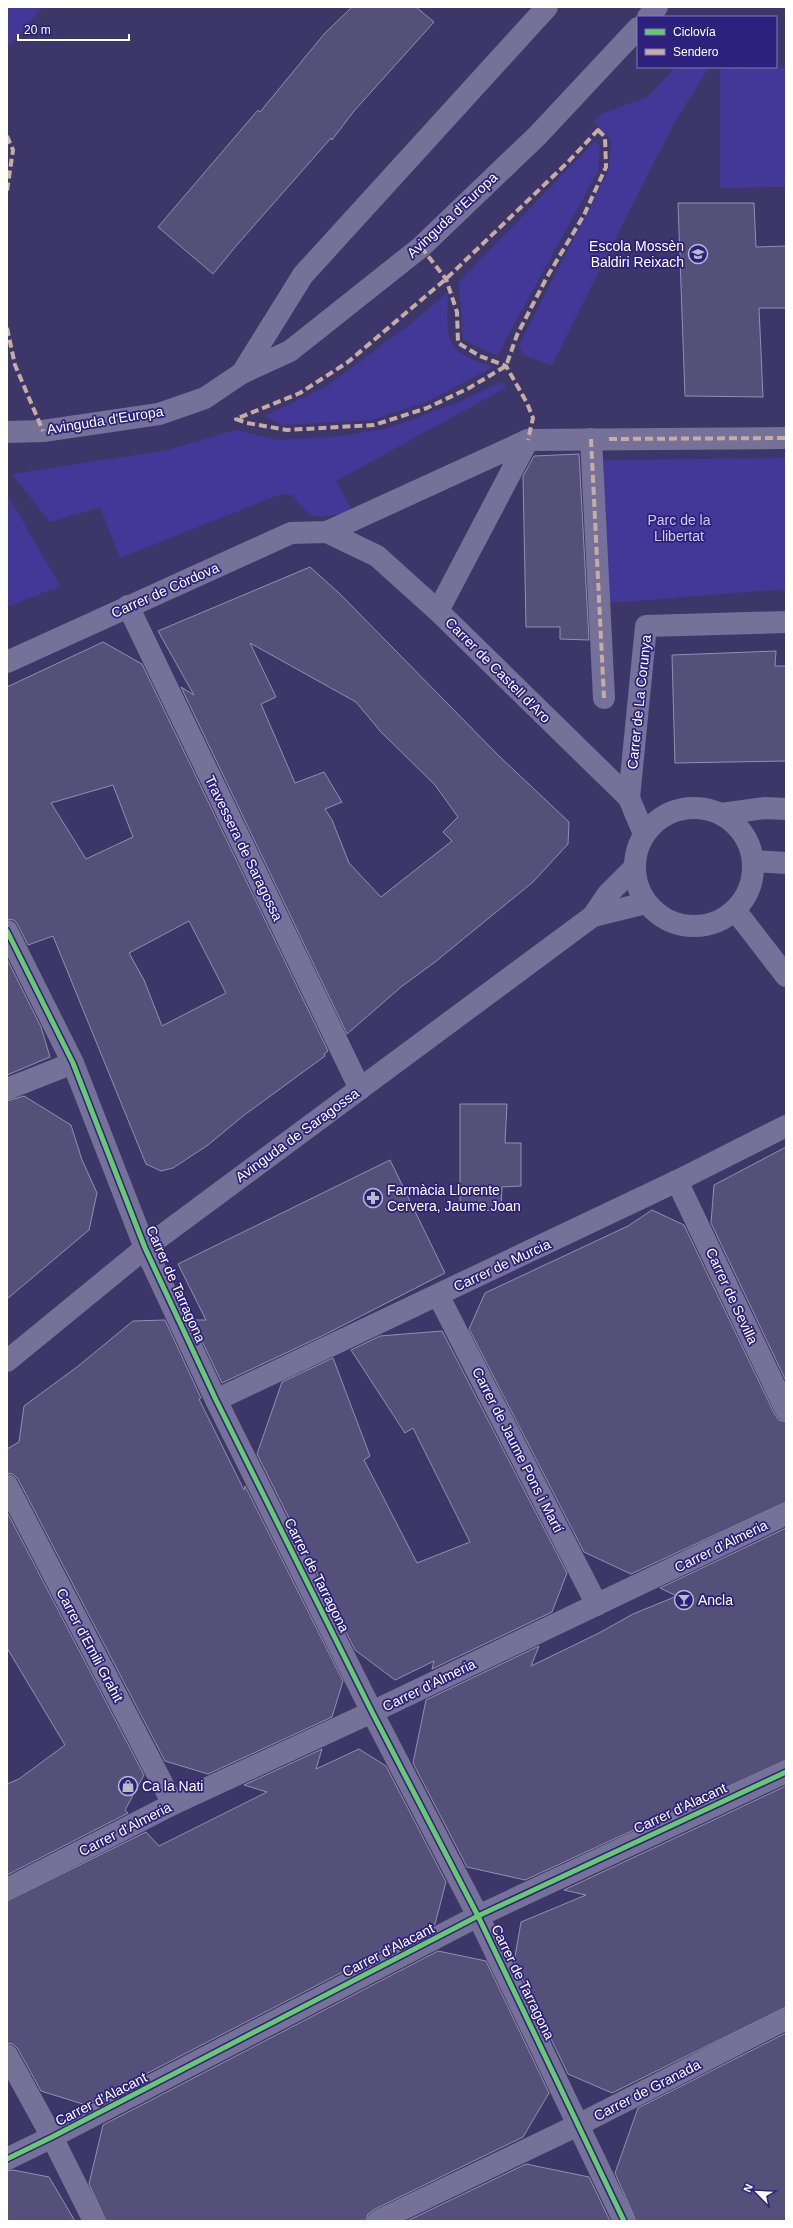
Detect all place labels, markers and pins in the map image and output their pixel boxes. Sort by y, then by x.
place label: Escola Mossèn Baldiri Reixach [589,238,684,270]
school or university icon: Escola Mossèn Baldiri Reixach [687,243,709,265]
place label: Farmàcia Llorente Cervera, Jaume Joan [387,1182,521,1214]
pharmacy icon: Farmàcia Llorente Cervera, Jaume Joan [362,1187,384,1209]
bar icon: Ancla [673,1589,695,1611]
place label: Ancla [698,1592,733,1608]
shop icon: Ca la Nati [117,1775,139,1797]
place label: Ca la Nati [142,1778,203,1794]

